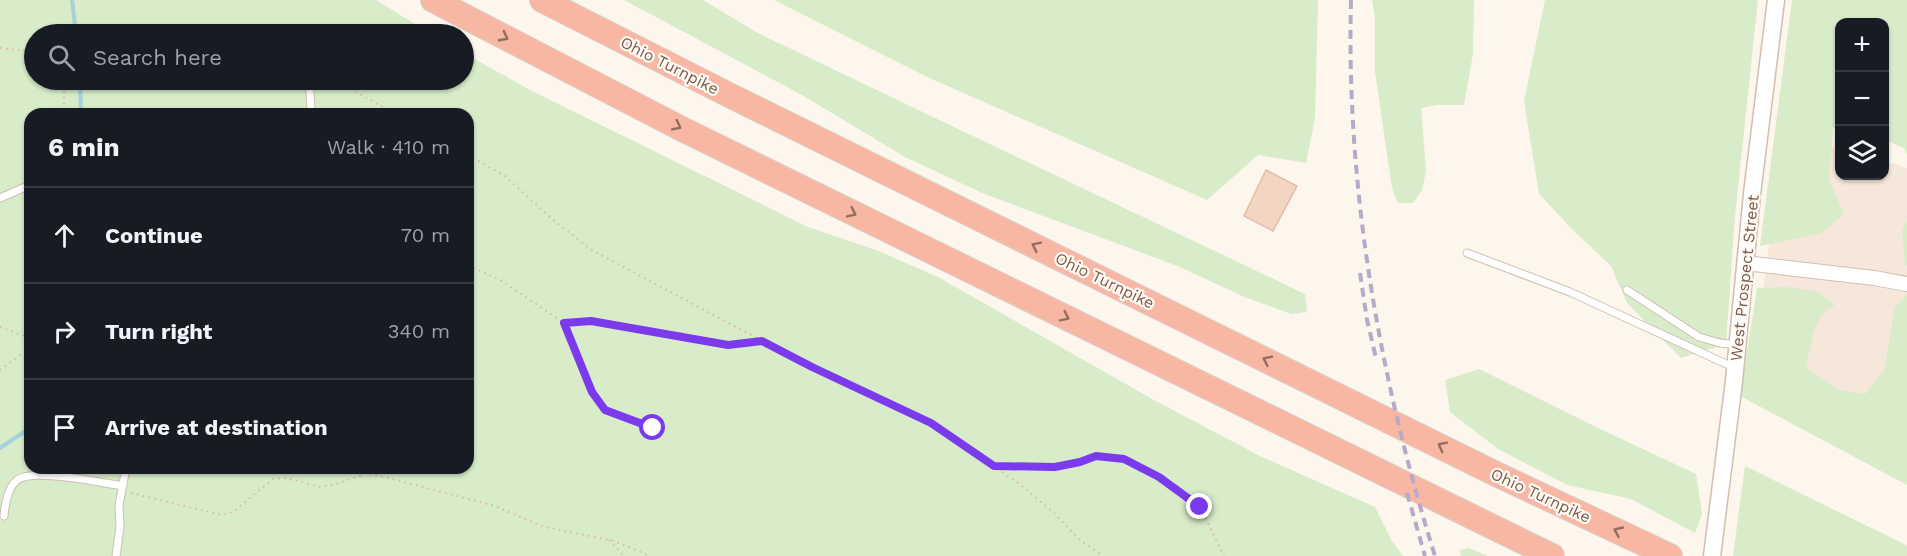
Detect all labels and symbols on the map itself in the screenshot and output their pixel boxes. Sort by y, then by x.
one-way arrow [498,30,508,41]
street label: Ohio Turnpike [617,32,722,98]
one-way arrow [671,119,682,131]
street label: West Prospect Street [1726,194,1763,362]
one-way arrow [846,205,857,217]
one-way arrow [1031,242,1042,253]
street label: Ohio Turnpike [1052,248,1157,313]
one-way arrow [1058,310,1069,322]
one-way arrow [1263,356,1273,367]
route start [639,414,665,440]
one-way arrow [1437,442,1448,454]
street label: Ohio Turnpike [1488,464,1594,527]
route end [1186,493,1212,519]
one-way arrow [1613,526,1624,538]

